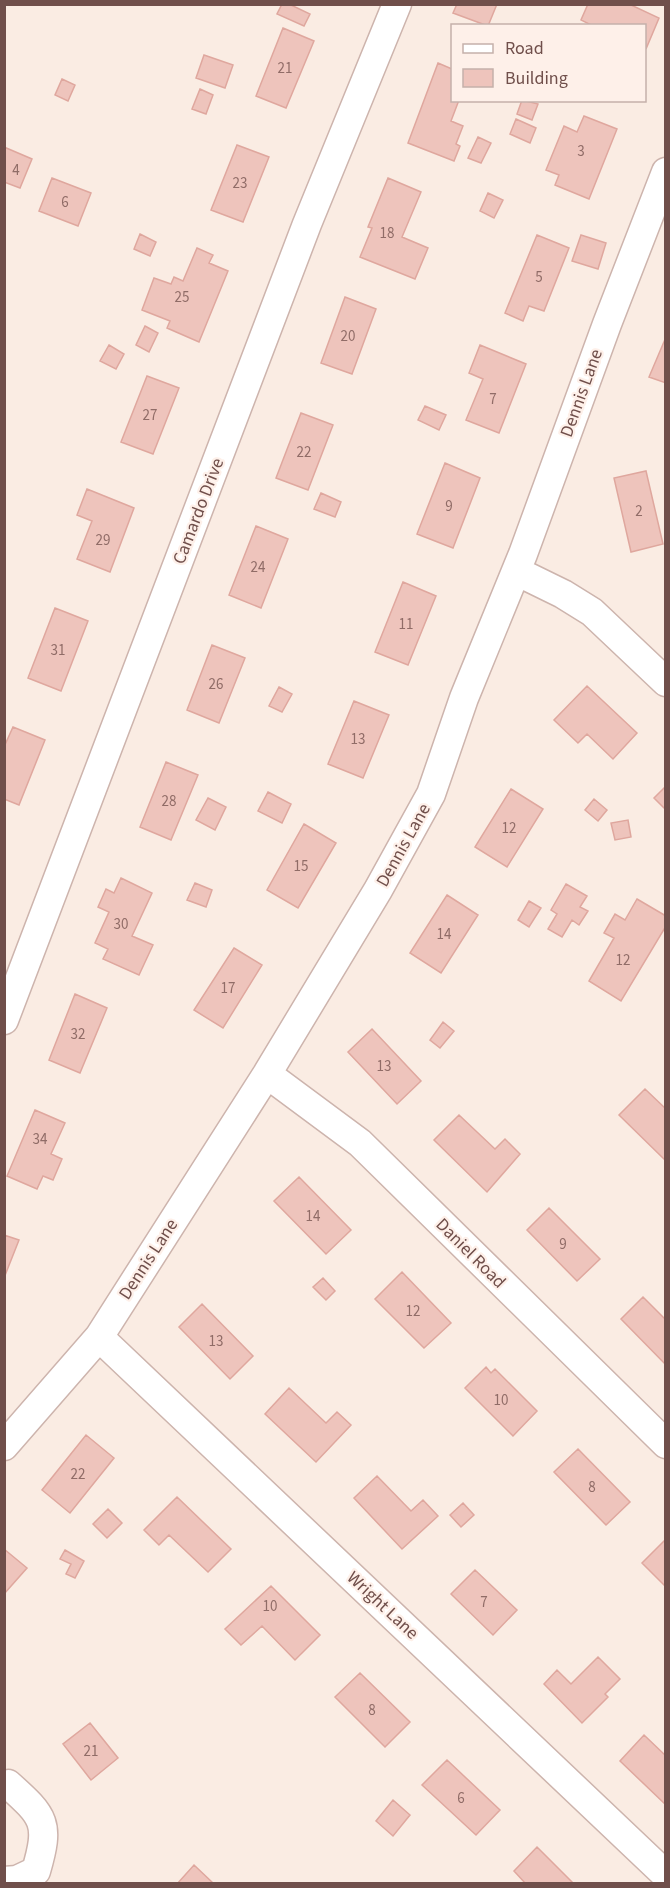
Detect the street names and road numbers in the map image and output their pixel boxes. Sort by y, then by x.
street label: Dennis Lane [554,346,609,441]
street label: Camardo Drive [167,454,230,568]
street label: Dennis Lane [370,799,437,891]
street label: Daniel Road [430,1213,511,1294]
street label: Dennis Lane [113,1214,184,1305]
street label: Wright Lane [341,1566,424,1645]

